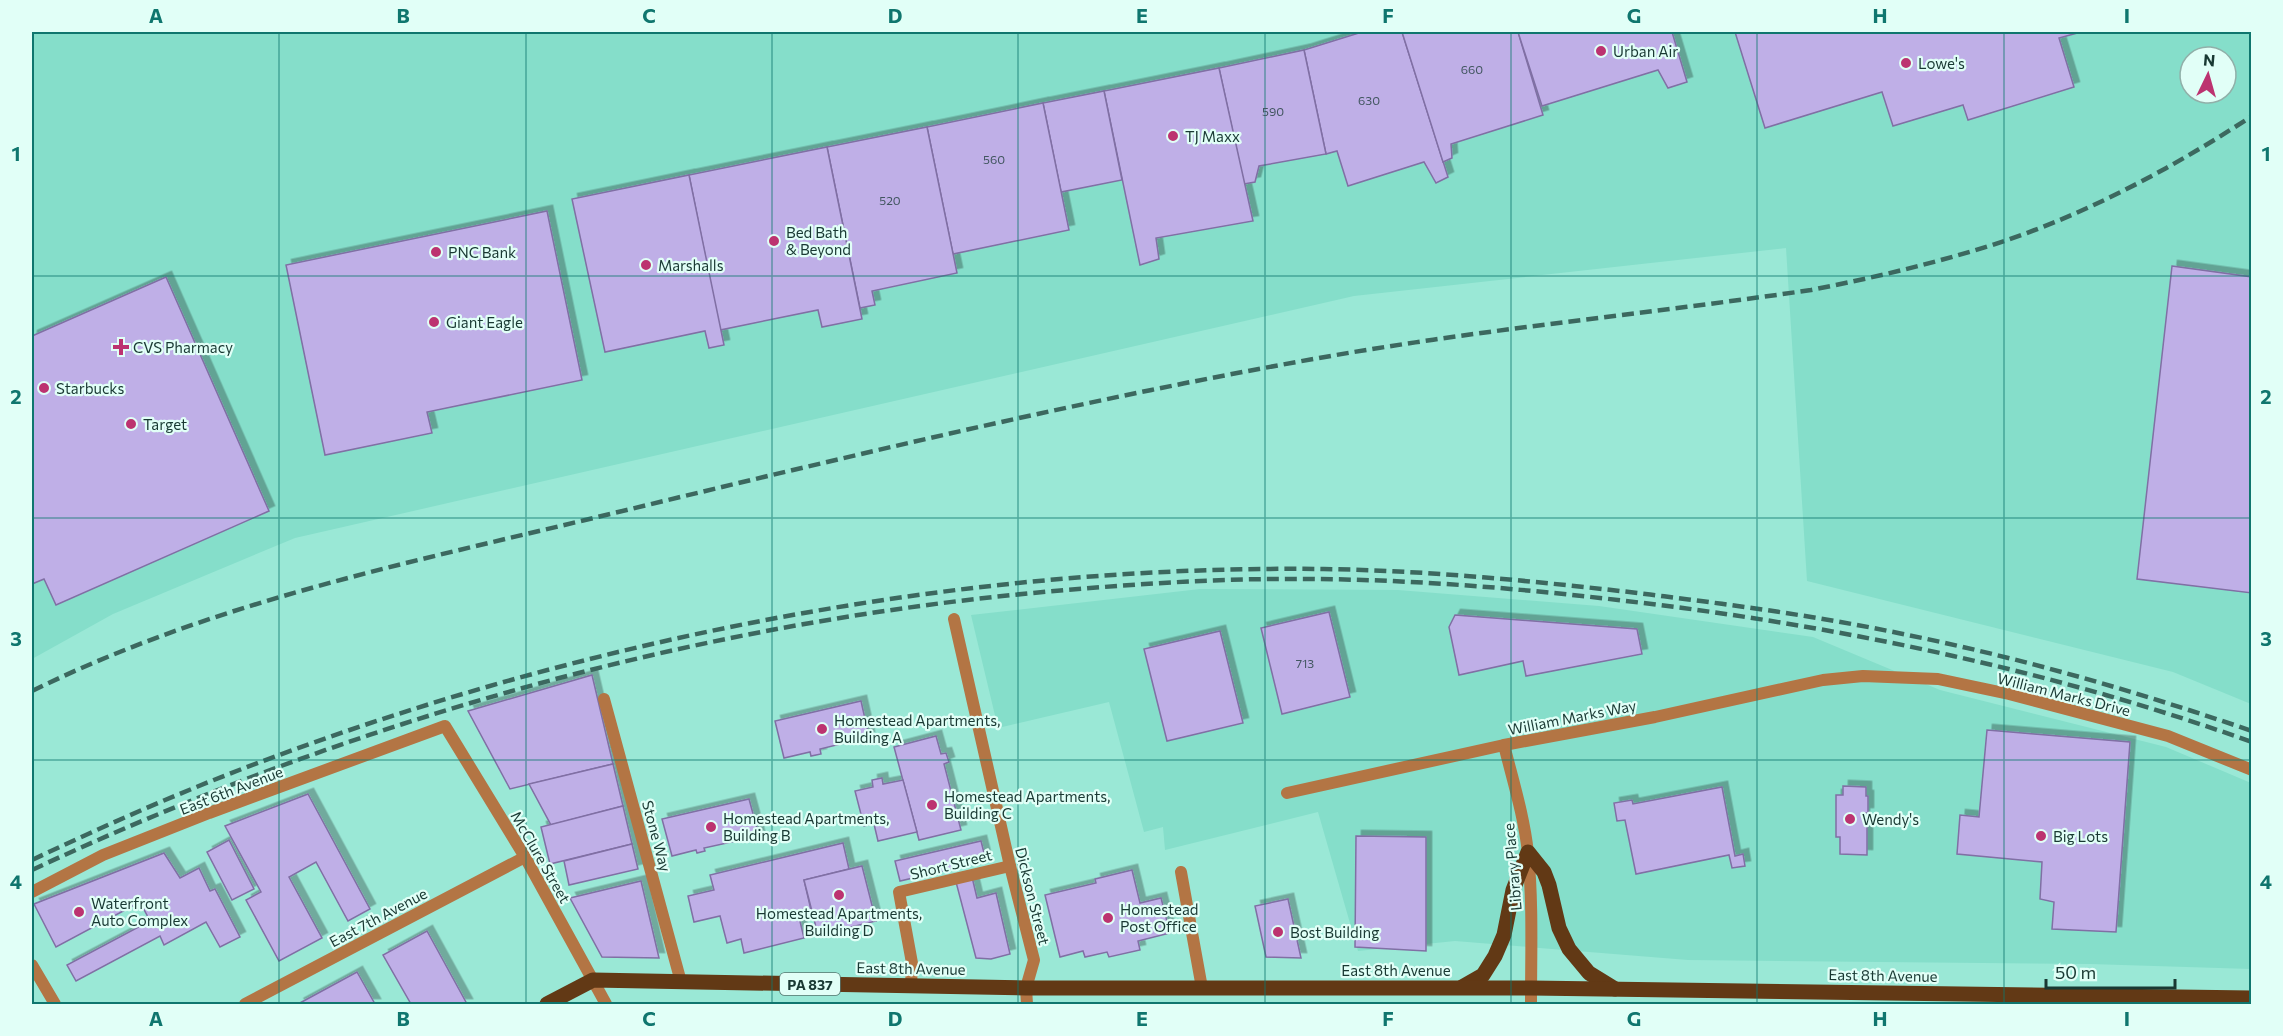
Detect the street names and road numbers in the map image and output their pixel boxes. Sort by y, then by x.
street label: William Marks Drive [1996,669,2133,719]
street label: William Marks Way [1506,696,1638,738]
street label: East 6th Avenue [177,762,285,818]
street label: Stone Way [639,798,675,874]
street label: McClure Street [507,808,575,906]
street label: Library Place [1499,822,1525,912]
street label: Short Street [908,845,994,883]
street label: Dickson Street [1012,845,1054,947]
street label: East 7th Avenue [326,884,430,950]
street label: East 8th Avenue [856,958,966,978]
street label: East 8th Avenue [1341,961,1451,979]
street label: East 8th Avenue [1828,965,1938,985]
road number: PA 837 [780,973,840,995]

